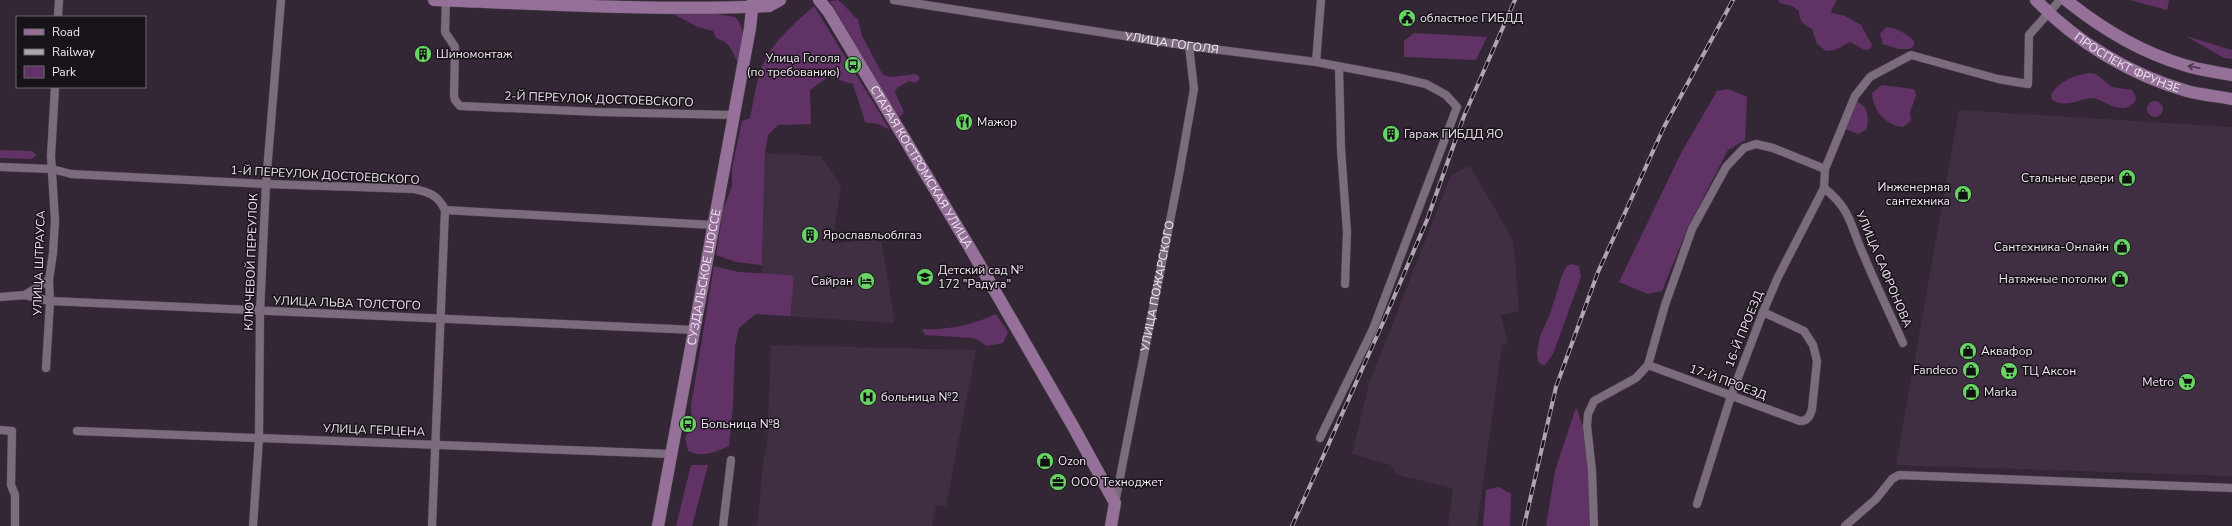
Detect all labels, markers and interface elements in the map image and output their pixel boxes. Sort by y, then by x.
public building icon: областное ГИБДД [1397,8,1417,28]
place label: областное ГИБДД [1420,10,1524,26]
legend [16,16,146,88]
text: Road [52,24,80,40]
street label: УЛИЦА ГОГОЛЯ [1122,28,1220,58]
street label: ПРОСПЕКТ ФРУНЗЕ [2071,29,2182,96]
text: Railway [52,44,96,60]
building icon: Шиномонтаж [413,44,433,64]
place label: Шиномонтаж [436,46,513,62]
place label: Улица Гоголя (по требованию) [747,50,840,80]
bus stop icon: Улица Гоголя (по требованию) [843,55,863,75]
one-way arrow [2188,63,2201,71]
text: Park [52,64,77,80]
street label: СТАРАЯ КОСТРОМСКАЯ УЛИЦА [866,82,977,252]
street label: 2-Й ПЕРЕУЛОК ДОСТОЕВСКОГО [504,88,694,110]
restaurant icon: Мажор [954,112,974,132]
place label: Мажор [977,114,1017,130]
building icon: Гараж ГИБДД ЯО [1381,124,1401,144]
place label: Гараж ГИБДД ЯО [1404,126,1504,142]
street label: 1-Й ПЕРЕУЛОК ДОСТОЕВСКОГО [230,162,420,188]
shop icon: Стальные двери [2117,168,2137,188]
place label: Стальные двери [2021,170,2114,186]
place label: Инженерная сантехника [1878,179,1950,209]
shop icon: Инженерная сантехника [1953,184,1973,204]
street label: КЛЮЧЕВОЙ ПЕРЕУЛОК [241,193,261,331]
street label: УЛИЦА САФРОНОВА [1852,207,1916,330]
street label: СУЗДАЛЬСКОЕ ШОССЕ [684,208,724,347]
street label: УЛИЦА ШТРАУСА [29,210,49,317]
street label: УЛИЦА ПОЖАРСКОГО [1137,219,1178,354]
building icon: Ярославльоблгаз [800,225,820,245]
place label: Ярославльоблгаз [823,227,922,243]
shop icon: Сантехника-Онлайн [2112,237,2132,257]
place label: Сантехника-Онлайн [1994,239,2109,255]
place label: Детский сад № 172 "Радуга" [938,262,1024,292]
school or university icon: Детский сад № 172 "Радуга" [915,267,935,287]
shop icon: Натяжные потолки [2110,269,2130,289]
hotel icon: Сайран [856,271,876,291]
place label: Натяжные потолки [1999,271,2107,287]
place label: Сайран [811,273,853,289]
street label: 16-Й ПРОЕЗД [1721,288,1767,370]
street label: УЛИЦА ЛЬВА ТОЛСТОГО [272,292,421,314]
shop icon: Аквафор [1958,341,1978,361]
place label: Аквафор [1981,343,2033,359]
shop icon: Fandeco [1961,360,1981,380]
street label: 17-Й ПРОЕЗД [1687,361,1770,404]
supermarket icon: ТЦ Аксон [1999,361,2019,381]
place label: Fandeco [1913,362,1958,378]
place label: ТЦ Аксон [2022,363,2076,379]
supermarket icon: Metro [2177,372,2197,392]
place label: Metro [2142,374,2174,390]
shop icon: Marka [1961,382,1981,402]
place label: Marka [1984,384,2017,400]
hospital icon: больница №2 [858,387,878,407]
place label: больница №2 [881,389,959,405]
bus stop icon: Больница №8 [678,414,698,434]
place label: Больница №8 [701,416,780,432]
street label: УЛИЦА ГЕРЦЕНА [322,420,426,440]
shop icon: Ozon [1035,451,1055,471]
place label: Ozon [1058,453,1086,469]
office icon: ООО Техноджет [1048,472,1068,492]
place label: ООО Техноджет [1071,474,1164,490]

